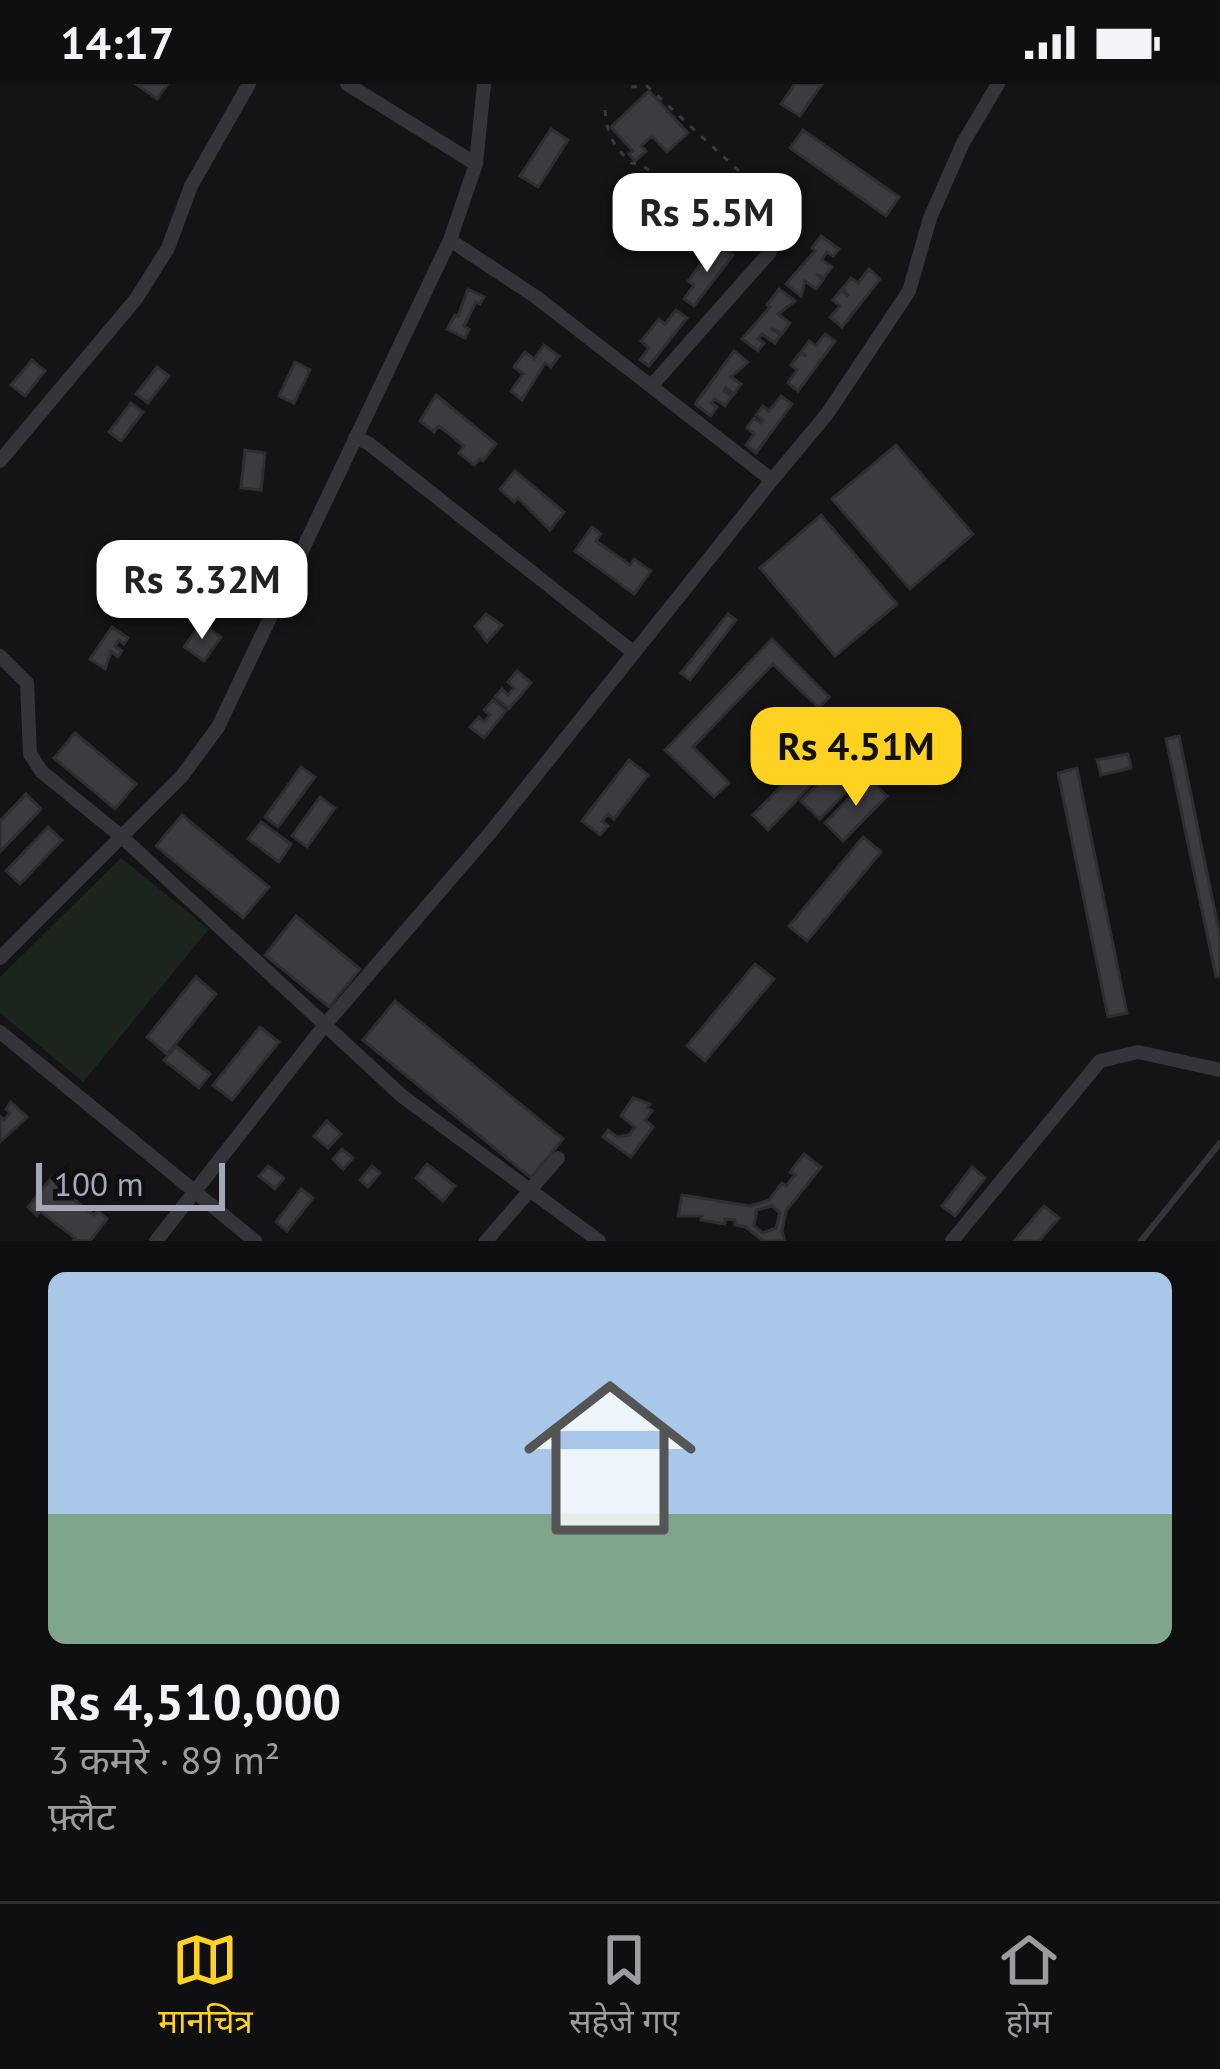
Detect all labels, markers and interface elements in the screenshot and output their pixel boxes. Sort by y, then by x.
text: 14:17 [60,13,174,71]
pin: Rs 5.5M [596,173,818,275]
text: Rs 5.5M [640,186,774,237]
pin: Rs 3.32M [78,540,326,642]
text: Rs 3.32M [124,553,280,604]
pin: Rs 4.51M [732,707,980,809]
text: Rs 4.51M [778,720,934,771]
scale bar [36,1157,225,1210]
text: 100 m [54,1162,144,1205]
icon: home [502,1350,718,1566]
text: Rs 4,510,000 [48,1668,341,1734]
text: 3 कमरे · 89 m² [48,1734,280,1785]
text: फ़्लैट [48,1790,115,1841]
tab: मानचित्र [158,1927,253,2046]
tab: सहेजे गए [569,1927,679,2046]
tab: होम [996,1927,1062,2046]

